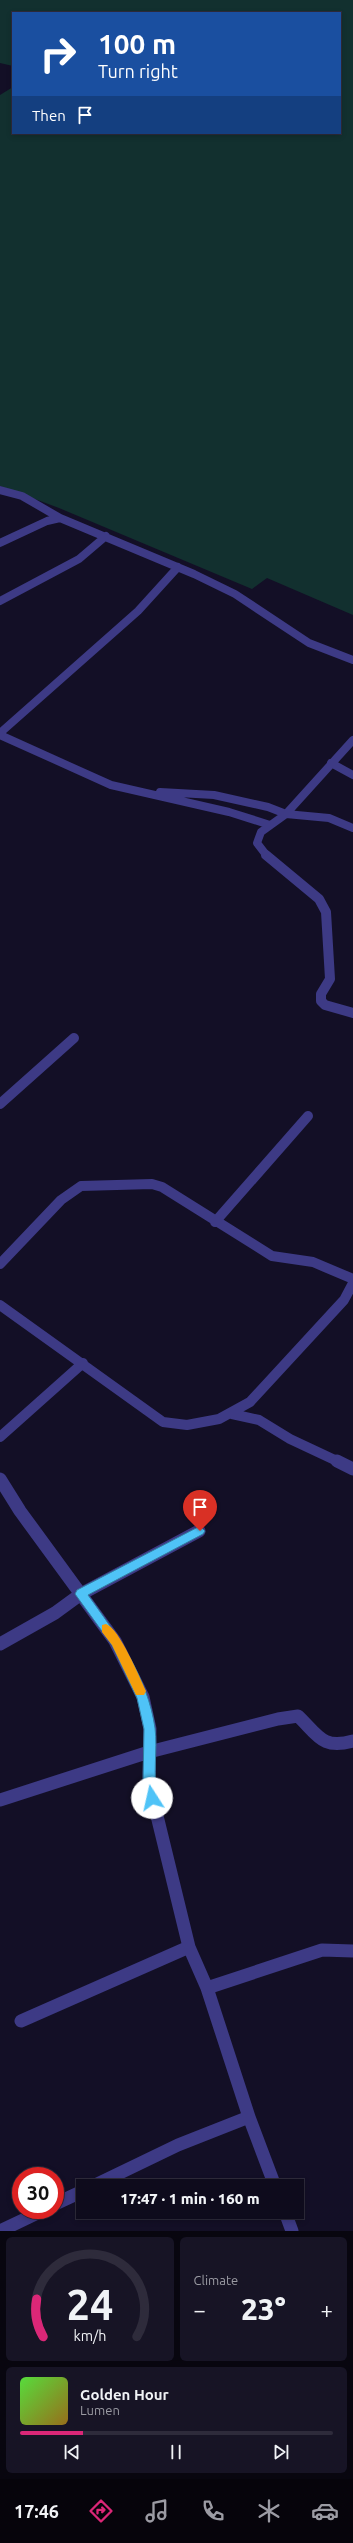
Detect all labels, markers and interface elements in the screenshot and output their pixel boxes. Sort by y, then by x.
icon: right [32,28,84,80]
text: 100 m [98,28,176,59]
text: Turn right [98,61,178,81]
icon: arrive [74,104,96,126]
text: Then [32,107,66,124]
pin [183,1490,217,1531]
icon: arrive [189,1496,211,1518]
position arrow [131,1777,173,1819]
speed limit sign: 30 [12,2167,64,2219]
text: 17:47 · 1 min · 160 m [120,2190,260,2207]
text: Climate [194,2273,238,2287]
text: 24 [66,2281,113,2328]
text: 23° [241,2292,286,2326]
text: − [194,2297,206,2322]
text: + [321,2297,333,2322]
text: km/h [73,2328,106,2344]
text: Golden Hour [80,2386,169,2403]
text: Lumen [80,2403,120,2417]
icon: previous [61,2441,83,2463]
icon: pause [165,2441,187,2463]
icon: next [270,2441,292,2463]
icon: directions [87,2497,115,2525]
icon: music [143,2497,171,2525]
icon: phone [199,2497,227,2525]
icon: climate [255,2497,283,2525]
icon: car [311,2497,339,2525]
text: 17:46 [14,2501,59,2521]

